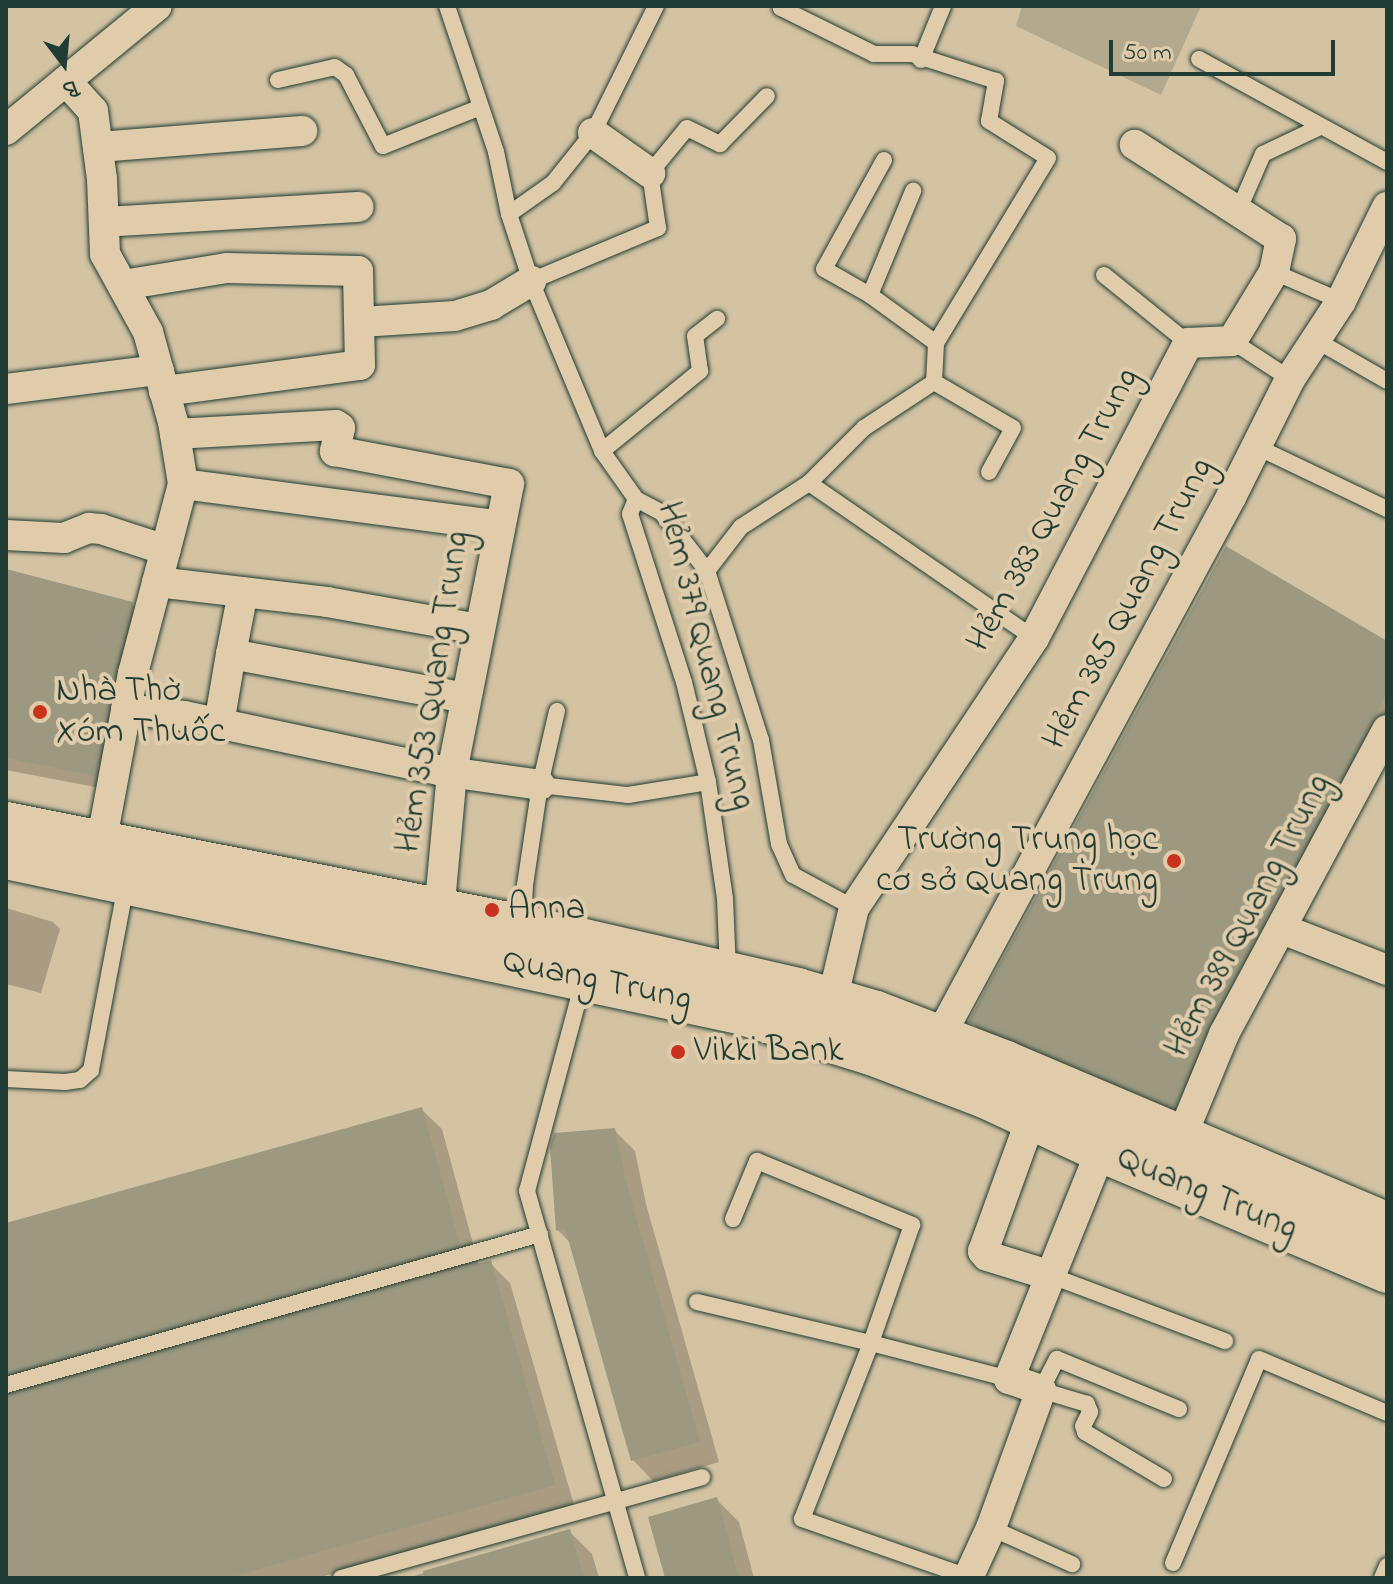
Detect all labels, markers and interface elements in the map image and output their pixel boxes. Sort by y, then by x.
north arrow [24,24,104,104]
scale bar [1113,24,1339,74]
text: 50 m [1123,36,1172,71]
text: B [59,70,82,104]
street label: Hẻm 383 Quang Trung [958,360,1150,660]
street label: Hẻm 385 Quang Trung [1034,451,1224,757]
street label: Hẻm 379 Quang Trung [646,498,764,814]
street label: Hẻm 353 Quang Trung [387,528,481,856]
place label: Nhà Thờ Xóm Thuốc [56,669,225,754]
marker: Nhà Thờ Xóm Thuốc [31,703,49,721]
street label: Hẻm 389 Quang Trung [1156,767,1342,1065]
place label: Trường Trung học cơ sở Quang Trung [876,818,1158,903]
marker: Trường Trung học cơ sở Quang Trung [1165,852,1183,870]
place label: Anna [508,888,585,932]
marker: Anna [483,901,501,919]
street label: Quang Trung [498,940,696,1022]
place label: Vikki Bank [694,1030,843,1074]
marker: Vikki Bank [669,1043,687,1061]
street label: Quang Trung [1110,1137,1304,1251]

